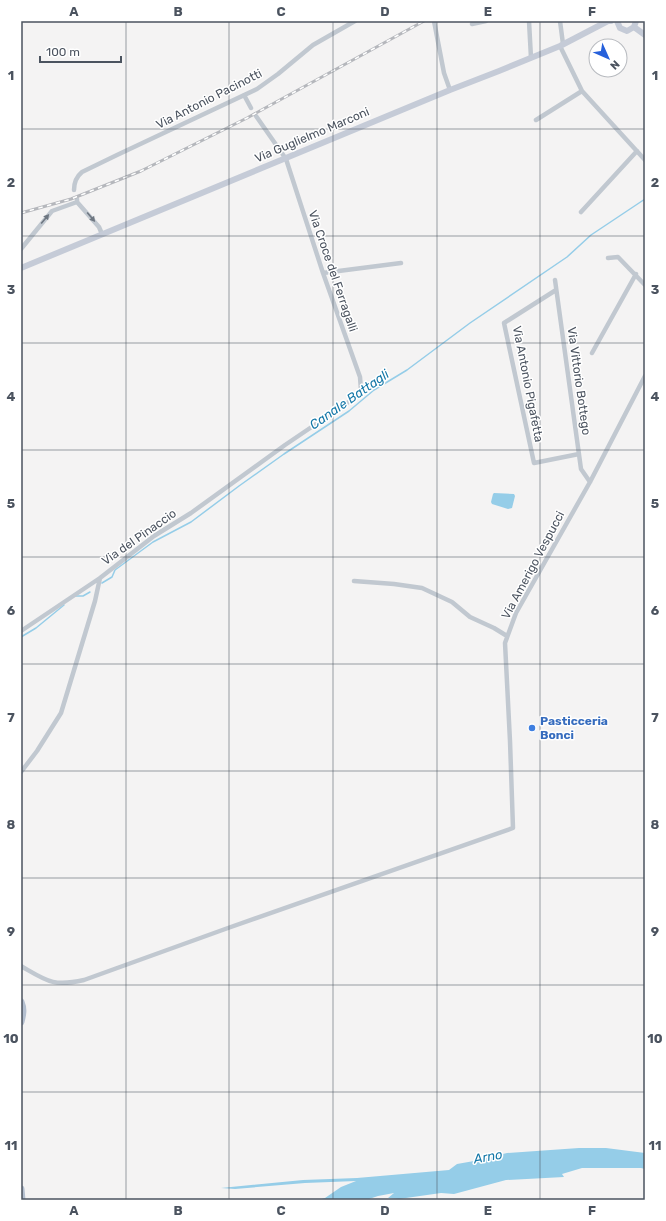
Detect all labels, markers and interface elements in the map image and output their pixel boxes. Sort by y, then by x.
text: A [69,4,79,19]
text: B [173,4,183,19]
text: C [276,4,286,19]
text: D [380,4,390,19]
text: E [484,4,492,19]
text: F [588,4,596,19]
scale bar [40,38,121,64]
north arrow [588,38,628,78]
text: 100 m [46,45,80,59]
text: N [607,57,622,72]
street label: Via Antonio Pacinotti [154,66,264,132]
text: 1 [8,68,14,83]
text: 1 [652,68,658,83]
street label: Via Guglielmo Marconi [253,104,371,165]
text: 2 [7,175,15,190]
text: 2 [651,175,659,190]
street label: Via Croce del Ferragalli [306,208,360,334]
one-way arrow [86,212,95,223]
one-way arrow [41,213,50,224]
text: 3 [7,282,16,297]
text: 3 [651,282,660,297]
street label: Via Antonio Pigafetta [510,325,546,443]
street label: Via Vittorio Bottego [564,326,594,436]
water label: Canale Battagli [307,366,393,433]
text: 4 [7,389,16,404]
text: 4 [651,389,660,404]
text: 5 [7,496,15,511]
text: 5 [651,496,659,511]
street label: Via del Pinaccio [99,506,179,568]
street label: Via Amerigo Vespucci [499,509,567,621]
text: 6 [7,603,16,618]
text: 6 [651,603,660,618]
text: 7 [7,710,15,725]
text: 7 [651,710,659,725]
place label: Pasticceria Bonci [540,714,608,742]
marker: Pasticceria Bonci [527,723,537,733]
text: 8 [7,817,16,832]
text: 8 [651,817,660,832]
text: 9 [7,924,15,939]
text: 9 [651,924,659,939]
text: 10 [3,1031,19,1046]
text: 10 [647,1031,663,1046]
text: 11 [5,1138,17,1153]
text: 11 [649,1138,661,1153]
water label: Arno [472,1147,504,1167]
text: A [69,1203,79,1218]
text: B [173,1203,183,1218]
text: C [276,1203,286,1218]
text: D [380,1203,390,1218]
text: E [484,1203,492,1218]
text: F [588,1203,596,1218]

